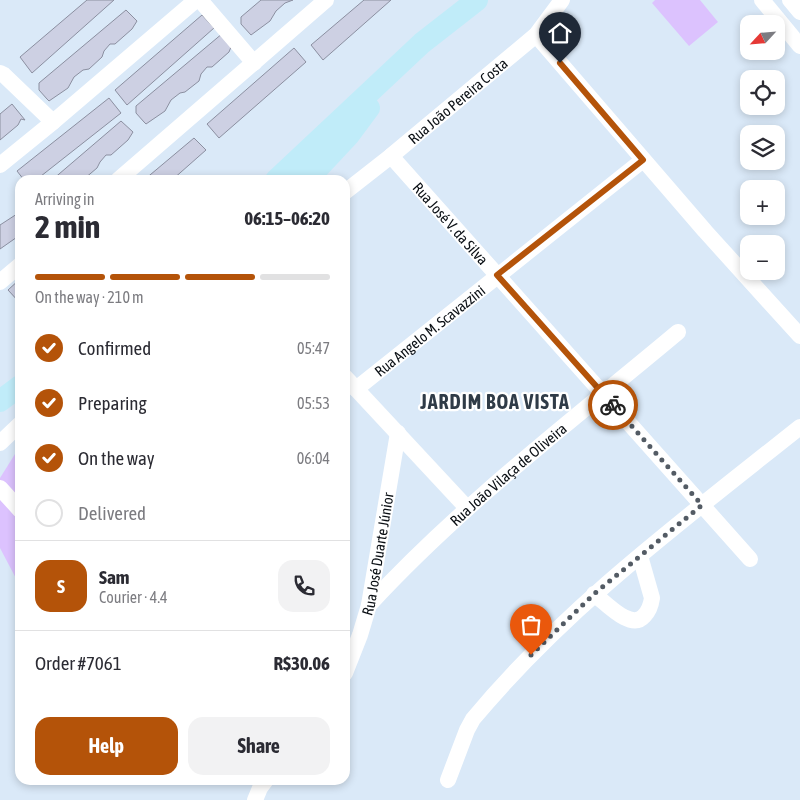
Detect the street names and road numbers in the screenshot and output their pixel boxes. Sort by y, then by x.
street label: Rua João Pereira Costa [404,54,511,147]
street label: Rua José V. da Silva [410,179,492,268]
street label: Rua Angelo M. Scavazzini [371,281,488,379]
street label: Rua João Vilaça de Oliveira [446,419,569,529]
street label: Rua José Duarte Júnior [358,491,396,617]

